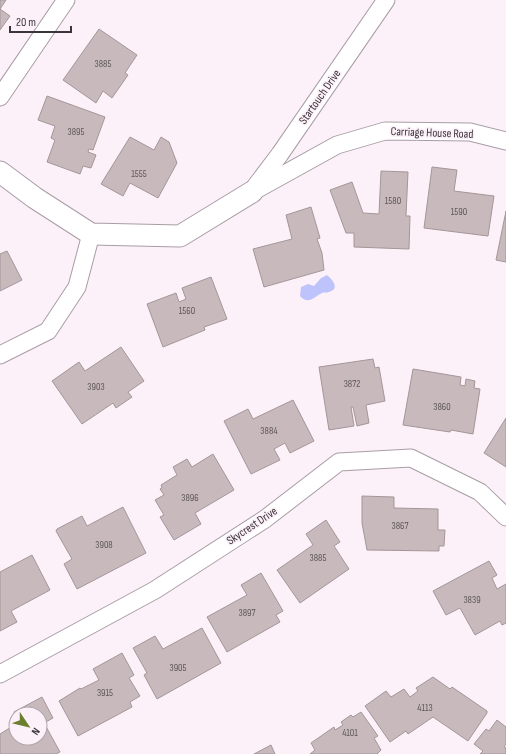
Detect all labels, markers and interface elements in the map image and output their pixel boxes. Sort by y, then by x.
scale bar [10,8,71,34]
text: 20 m [16,15,36,30]
house number: 3885 [95,58,111,70]
street label: Startouch Drive [296,67,344,127]
street label: Carriage House Road [390,124,474,142]
house number: 3895 [67,126,85,138]
house number: 1555 [131,168,147,180]
house number: 1580 [385,195,401,207]
house number: 1590 [451,206,467,218]
house number: 1560 [179,305,195,317]
house number: 3872 [344,378,360,390]
house number: 3903 [87,381,105,393]
house number: 3860 [433,401,451,413]
house number: 3884 [260,425,278,437]
house number: 3896 [181,492,199,504]
street label: Skycrest Drive [224,504,280,548]
house number: 3867 [392,520,408,532]
house number: 3908 [95,539,113,551]
house number: 3885 [310,552,326,564]
house number: 3839 [463,594,481,606]
house number: 3897 [239,607,256,619]
house number: 3905 [169,662,187,674]
house number: 3915 [97,687,113,699]
house number: 4113 [417,702,433,714]
north arrow [8,706,48,746]
text: N [29,725,43,738]
house number: 4101 [342,727,358,739]

